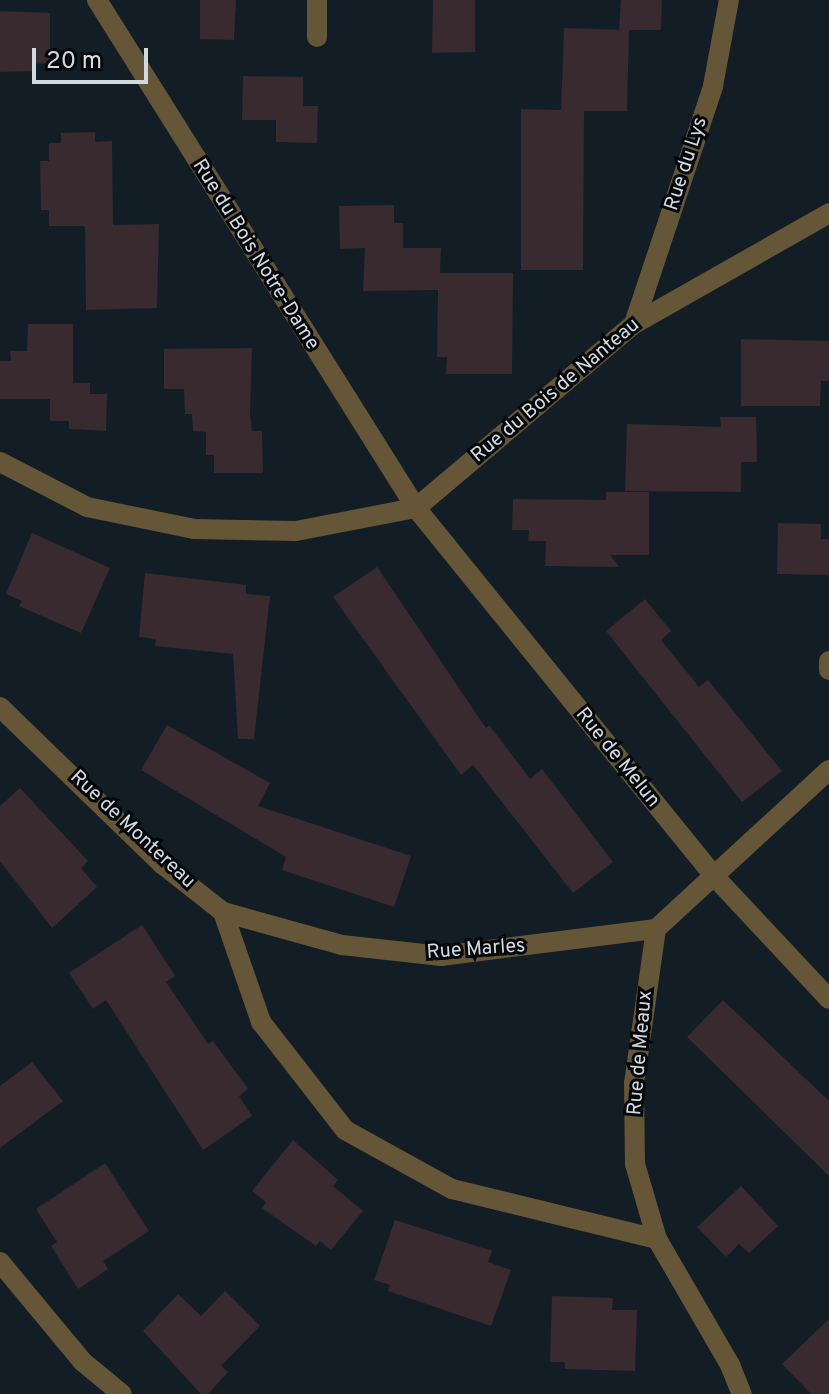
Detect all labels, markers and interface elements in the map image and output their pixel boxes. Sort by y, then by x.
scale bar [36,32,152,82]
text: 20 m [46,47,102,77]
street label: Rue du Lys [661,114,713,214]
street label: Rue du Bois Notre-Dame [186,155,324,355]
street label: Rue du Bois de Nanteau [467,314,645,468]
street label: Rue de Melun [570,703,664,813]
street label: Rue de Montereau [64,766,200,894]
street label: Rue Marles [426,935,526,965]
street label: Rue de Meaux [624,990,658,1116]

